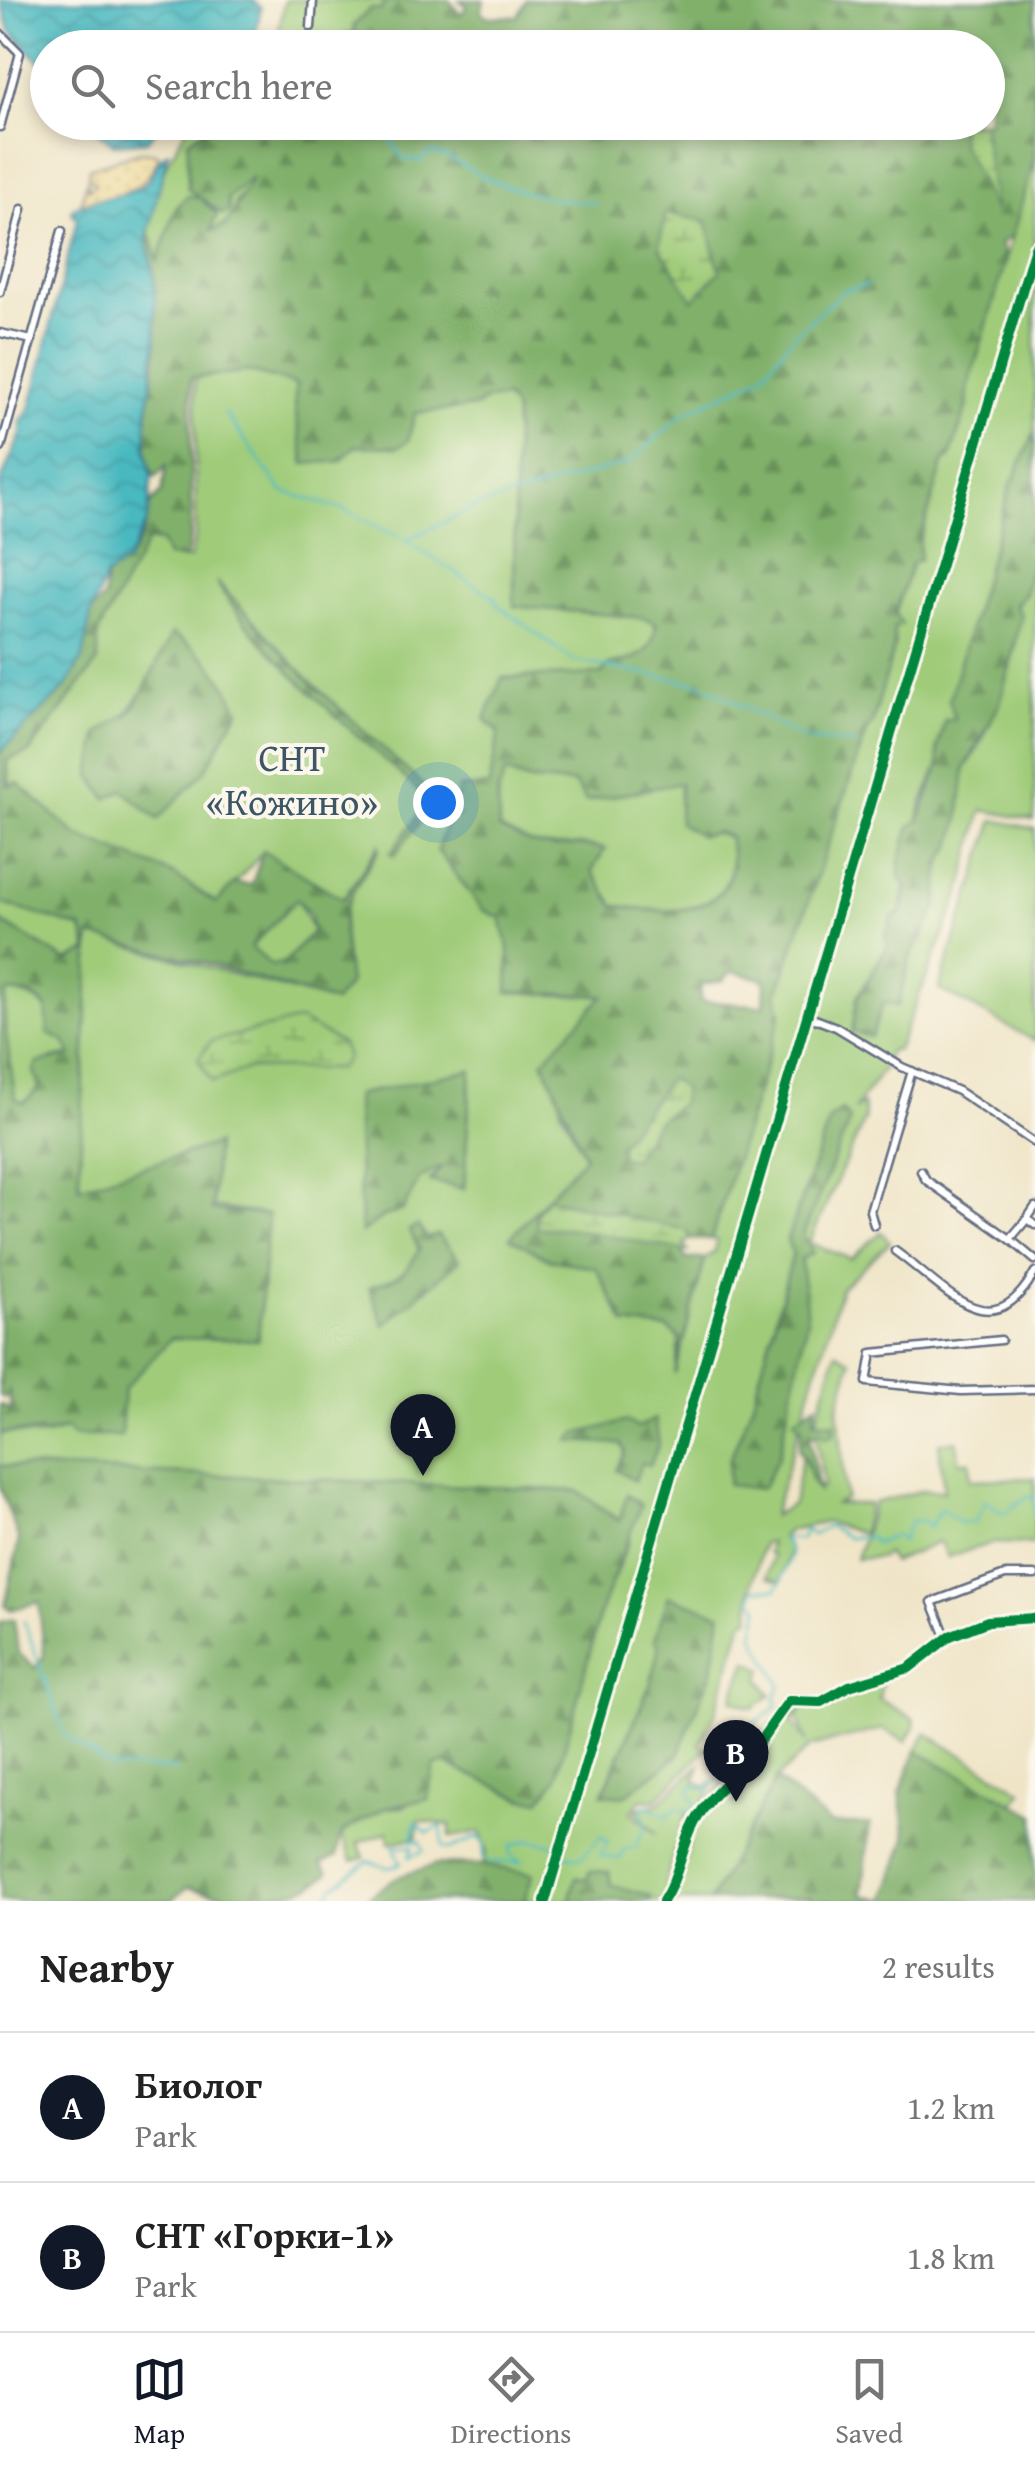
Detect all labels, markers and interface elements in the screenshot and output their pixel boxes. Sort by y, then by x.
search box [30,30,1005,140]
text: Search here [145,57,333,113]
icon: search [65,58,120,113]
park label: СНТ «Кожино» [206,729,378,829]
your location [413,777,464,828]
pin: A [390,1394,456,1476]
pin: B [704,1720,768,1802]
text: Nearby [40,1936,174,1997]
text: 2 results [882,1943,995,1990]
text: Биолог [135,2056,262,2112]
text: A [62,2084,83,2131]
text: 1.2 km [907,2084,995,2131]
text: Park [135,2112,197,2159]
text: СНТ «Горки-1» [135,2206,394,2262]
text: B [63,2234,82,2281]
text: 1.8 km [907,2234,995,2281]
text: Park [135,2262,197,2309]
tab: Map [132,2352,187,2453]
tab: Directions [451,2352,571,2453]
tab: Saved [835,2352,903,2453]

